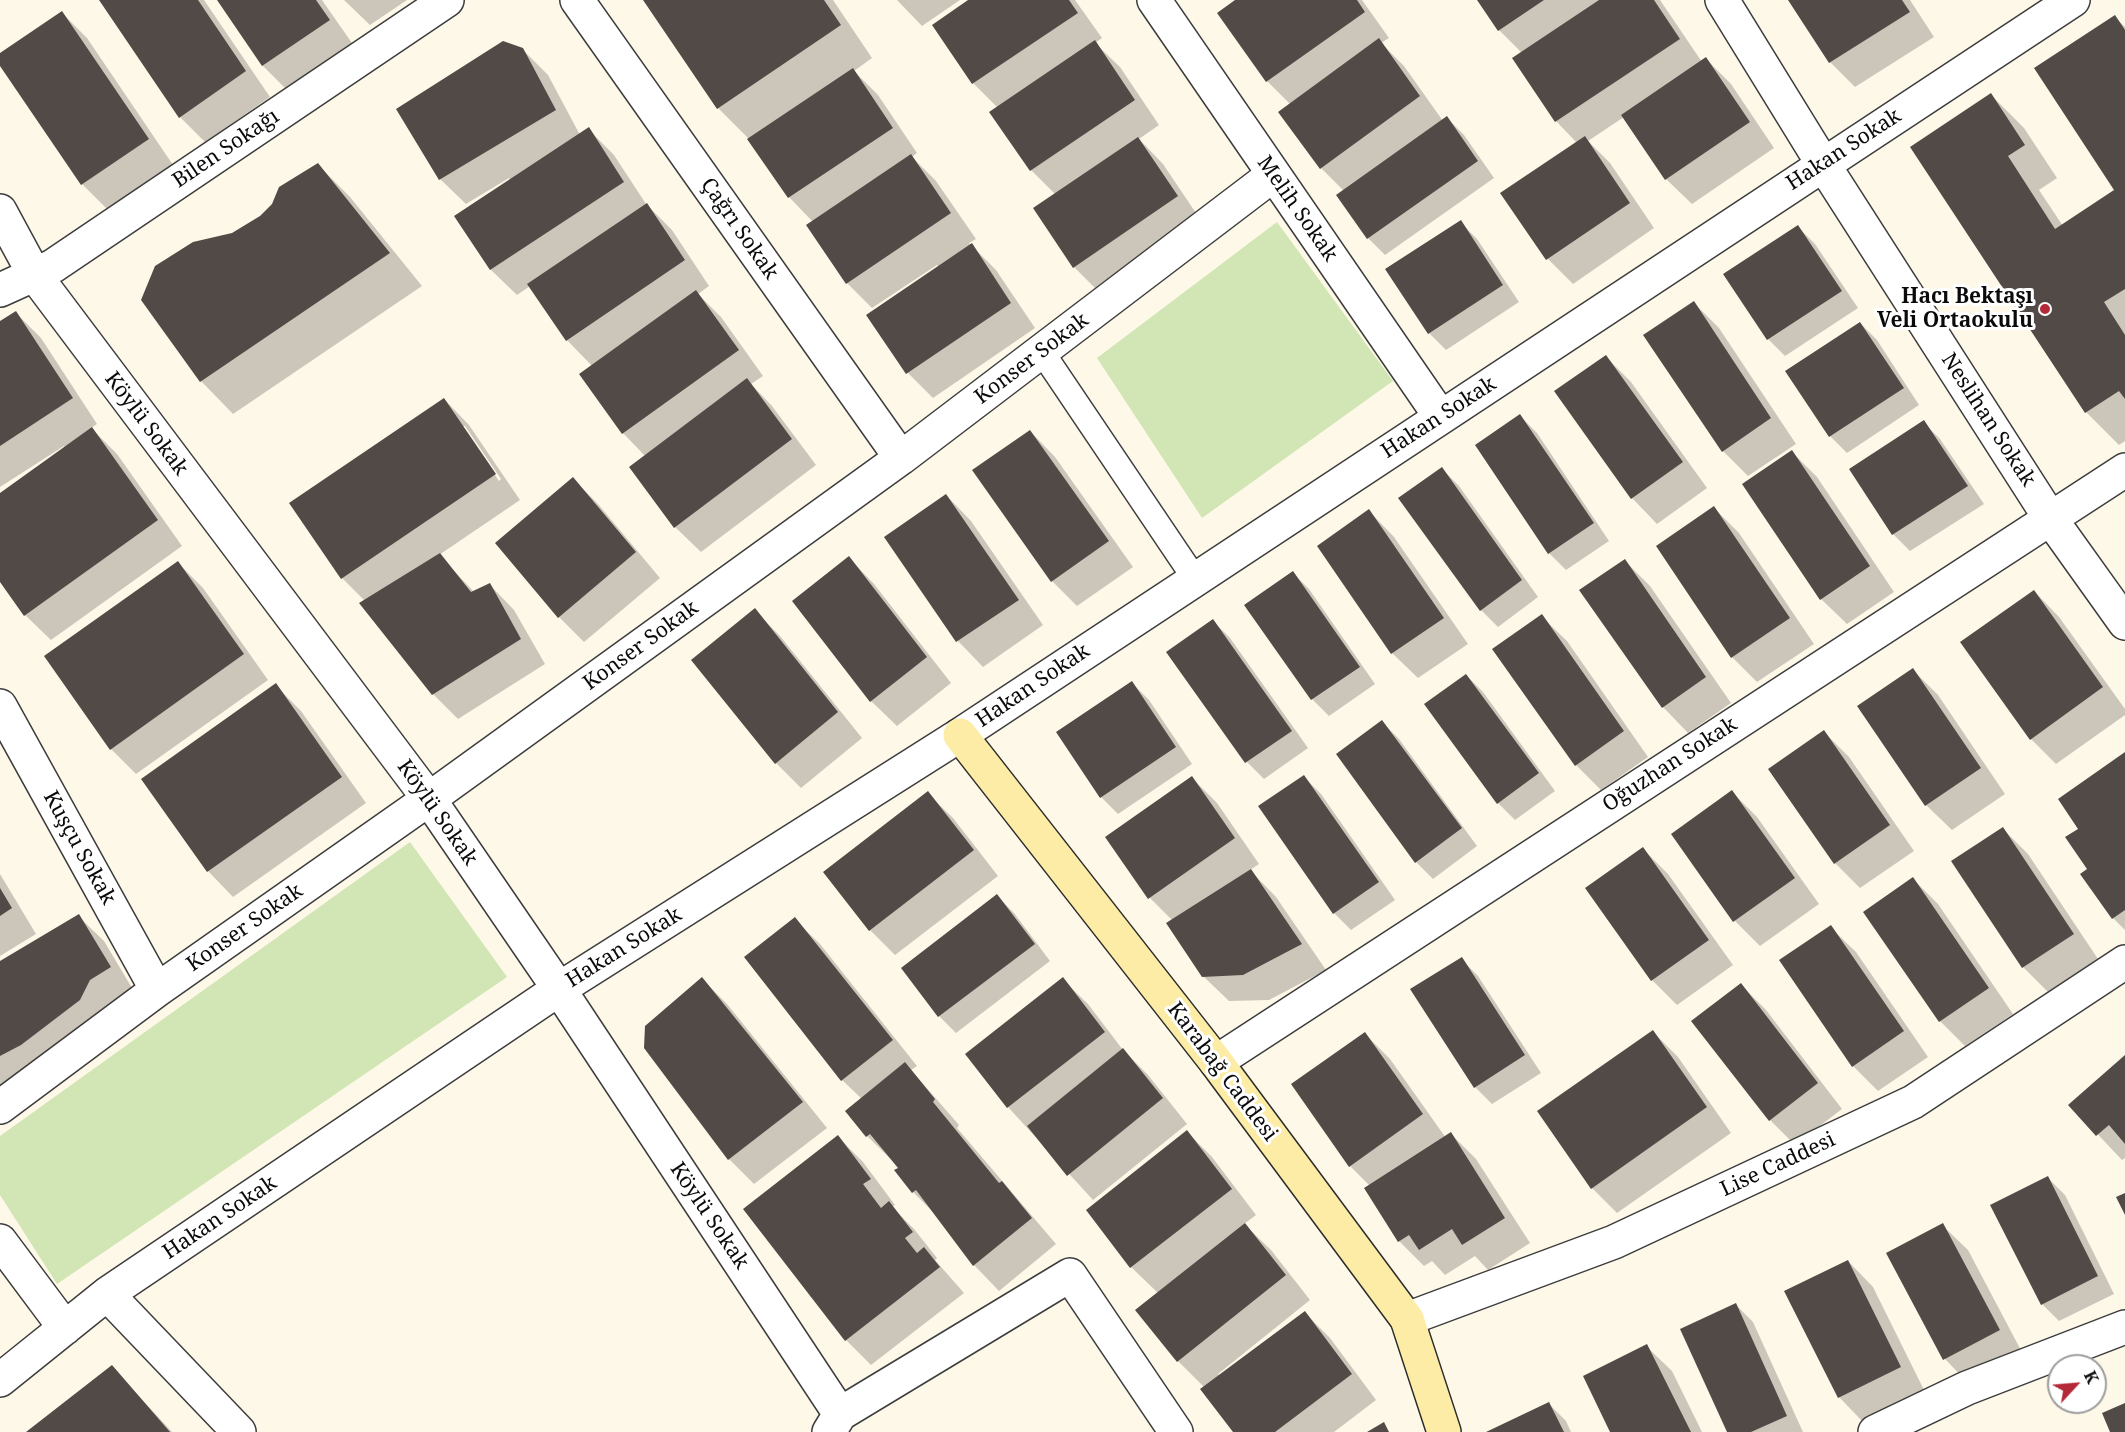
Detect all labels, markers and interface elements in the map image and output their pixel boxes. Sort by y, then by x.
street label: Bilen Sokağı [168,104,284,194]
street label: Hakan Sokak [1782,104,1906,196]
street label: Melih Sokak [1251,151,1343,267]
street label: Çağrı Sokak [695,173,783,285]
place label: Hacı Bektaşı Veli Ortaokulu [1877,284,2033,334]
marker: Hacı Bektaşı Veli Ortaokulu [2038,302,2052,316]
street label: Konser Sokak [970,308,1094,410]
street label: Neslihan Sokak [1935,349,2041,491]
street label: Köylü Sokak [99,367,193,481]
street label: Hakan Sokak [1377,372,1501,464]
street label: Konser Sokak [579,596,703,696]
street label: Hakan Sokak [971,639,1095,733]
street label: Oğuzhan Sokak [1598,712,1742,818]
street label: Köylü Sokak [391,755,483,871]
street label: Kuşçu Sokak [37,787,121,909]
street label: Konser Sokak [182,879,308,977]
street label: Hakan Sokak [562,902,686,994]
street label: Karabağ Caddesi [1162,998,1282,1146]
street label: Lise Caddesi [1717,1127,1839,1203]
street label: Köylü Sokak [664,1158,754,1274]
street label: Hakan Sokak [158,1171,282,1265]
north arrow [2047,1354,2107,1414]
text: K [2079,1367,2104,1387]

